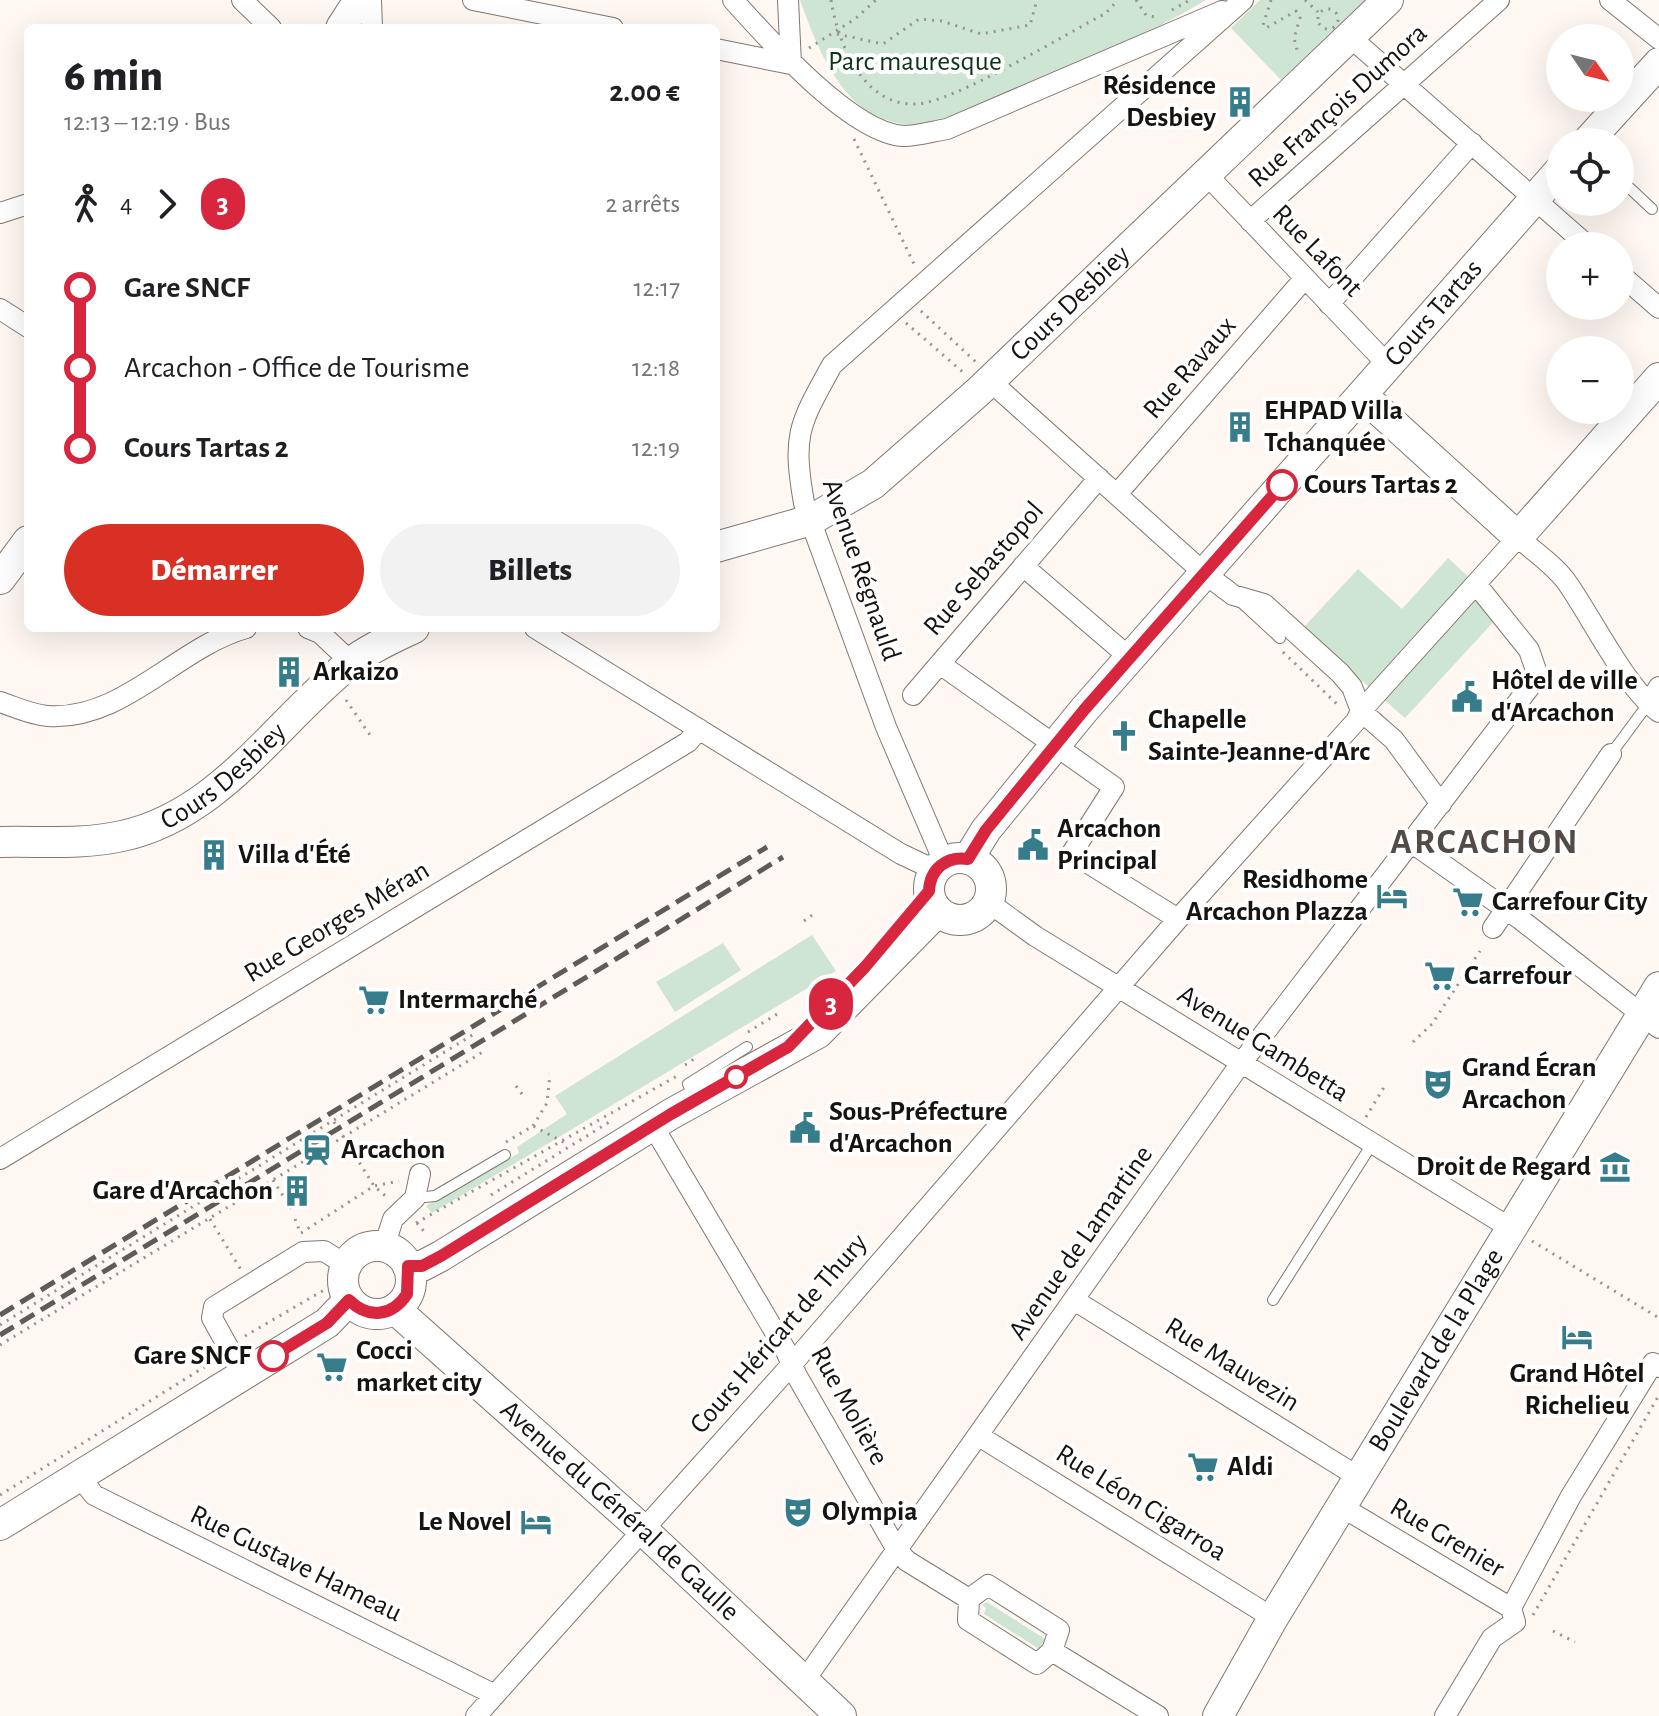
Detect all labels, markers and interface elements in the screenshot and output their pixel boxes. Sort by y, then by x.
street label: Rue François Dumora [1243,19,1433,193]
north arrow [1546,24,1634,112]
map controls [1546,24,1634,424]
park label: Parc mauresque [828,48,1002,76]
text: 6 min [64,55,163,99]
place label: Résidence Desbiey [1102,72,1216,132]
text: 2.00 € [609,77,680,107]
building icon: Résidence Desbiey [1223,85,1257,119]
text: 12:13 – 12:19 · Bus [64,109,231,135]
button: locate [1546,128,1634,216]
icon: walk [64,182,108,226]
icon: forward [145,182,189,226]
text: 3 [217,190,229,218]
text: 4 [120,191,133,217]
text: 2 arrêts [605,191,680,217]
street label: Rue Lafont [1267,200,1367,302]
button: + [1546,232,1634,320]
street label: Cours Desbiey [1005,240,1136,367]
street label: Cours Tartas [1380,255,1488,372]
text: Gare SNCF [124,273,250,303]
text: 12:17 [633,275,680,301]
street label: Rue Ravaux [1138,312,1242,424]
button: − [1546,336,1634,424]
text: Arcachon - Office de Tourisme [124,353,470,383]
text: 12:18 [632,355,680,381]
place label: EHPAD Villa Tchanquée [1264,397,1403,457]
building icon: EHPAD Villa Tchanquée [1223,410,1257,444]
text: Cours Tartas 2 [124,433,289,463]
text: 12:19 [632,435,680,461]
marker: Cours Tartas 2 [1267,470,1297,500]
place label: Cours Tartas 2 [1304,471,1458,499]
street label: Avenue Régnauld [817,476,905,664]
street label: Rue Sebastopol [919,497,1049,641]
button: Démarrer [64,524,364,616]
button: Billets [380,524,680,616]
building icon: Arkaizo [272,655,306,689]
place label: Arkaizo [313,658,399,686]
place label: Hôtel de ville d'Arcachon [1491,667,1638,727]
public building icon: Hôtel de ville d'Arcachon [1450,680,1484,714]
place label: Chapelle Sainte-Jeanne-d'Arc [1148,706,1370,766]
street label: Cours Desbiey [156,717,292,835]
church icon: Chapelle Sainte-Jeanne-d'Arc [1107,719,1141,753]
place label: Arcachon Principal [1057,815,1161,875]
district label: ARCACHON [1390,824,1580,860]
public building icon: Arcachon Principal [1016,828,1050,862]
building icon: Villa d'Été [197,838,231,872]
place label: Villa d'Été [238,838,351,869]
street label: Rue Georges Méran [240,856,434,988]
place label: Residhome Arcachon Plazza [1186,866,1368,926]
hotel icon: Residhome Arcachon Plazza [1375,879,1409,913]
supermarket icon: Carrefour City [1451,885,1485,919]
place label: Carrefour City [1492,888,1648,916]
supermarket icon: Carrefour [1423,959,1457,993]
place label: Carrefour [1464,962,1572,990]
line badge: 3 [805,978,857,1030]
street label: Avenue Gambetta [1173,980,1354,1108]
supermarket icon: Intermarché [357,983,391,1017]
place label: Intermarché [398,986,538,1014]
text: 3 [825,990,837,1018]
place label: Grand Écran Arcachon [1462,1051,1597,1114]
unlabelled marker [725,1066,747,1088]
theatre icon: Grand Écran Arcachon [1421,1067,1455,1101]
place label: Sous-Préfecture d'Arcachon [829,1098,1007,1158]
public building icon: Sous-Préfecture d'Arcachon [788,1111,822,1145]
station icon: Arcachon [300,1133,334,1167]
place label: Arcachon [341,1136,445,1164]
street label: Avenue de Lamartine [1004,1141,1158,1345]
museum icon: Droit de Regard [1598,1150,1632,1184]
place label: Droit de Regard [1416,1153,1591,1181]
building icon: Gare d'Arcachon [280,1174,314,1208]
place label: Gare d'Arcachon [93,1177,273,1205]
street label: Cours Héricart de Thury [685,1229,873,1439]
street label: Boulevard de la Plage [1364,1244,1509,1457]
street label: Rue Mauvezin [1160,1313,1304,1417]
hotel icon: Grand Hôtel Richelieu [1560,1320,1594,1354]
place label: Cocci market city [356,1337,482,1397]
marker: Gare SNCF [258,1341,288,1371]
place label: Gare SNCF [134,1342,252,1370]
street label: Rue Molière [805,1342,893,1470]
supermarket icon: Cocci market city [315,1350,349,1384]
place label: Grand Hôtel Richelieu [1509,1360,1645,1420]
street label: Avenue du Général de Gaulle [495,1396,744,1626]
street label: Rue Léon Cigarroa [1051,1439,1231,1567]
supermarket icon: Aldi [1186,1450,1220,1484]
place label: Aldi [1227,1453,1273,1481]
street label: Rue Grenier [1385,1493,1509,1583]
theatre icon: Olympia [781,1495,815,1529]
place label: Olympia [822,1498,918,1526]
street label: Rue Gustave Hameau [186,1501,406,1627]
hotel icon: Le Novel [519,1505,553,1539]
place label: Le Novel [418,1508,512,1536]

